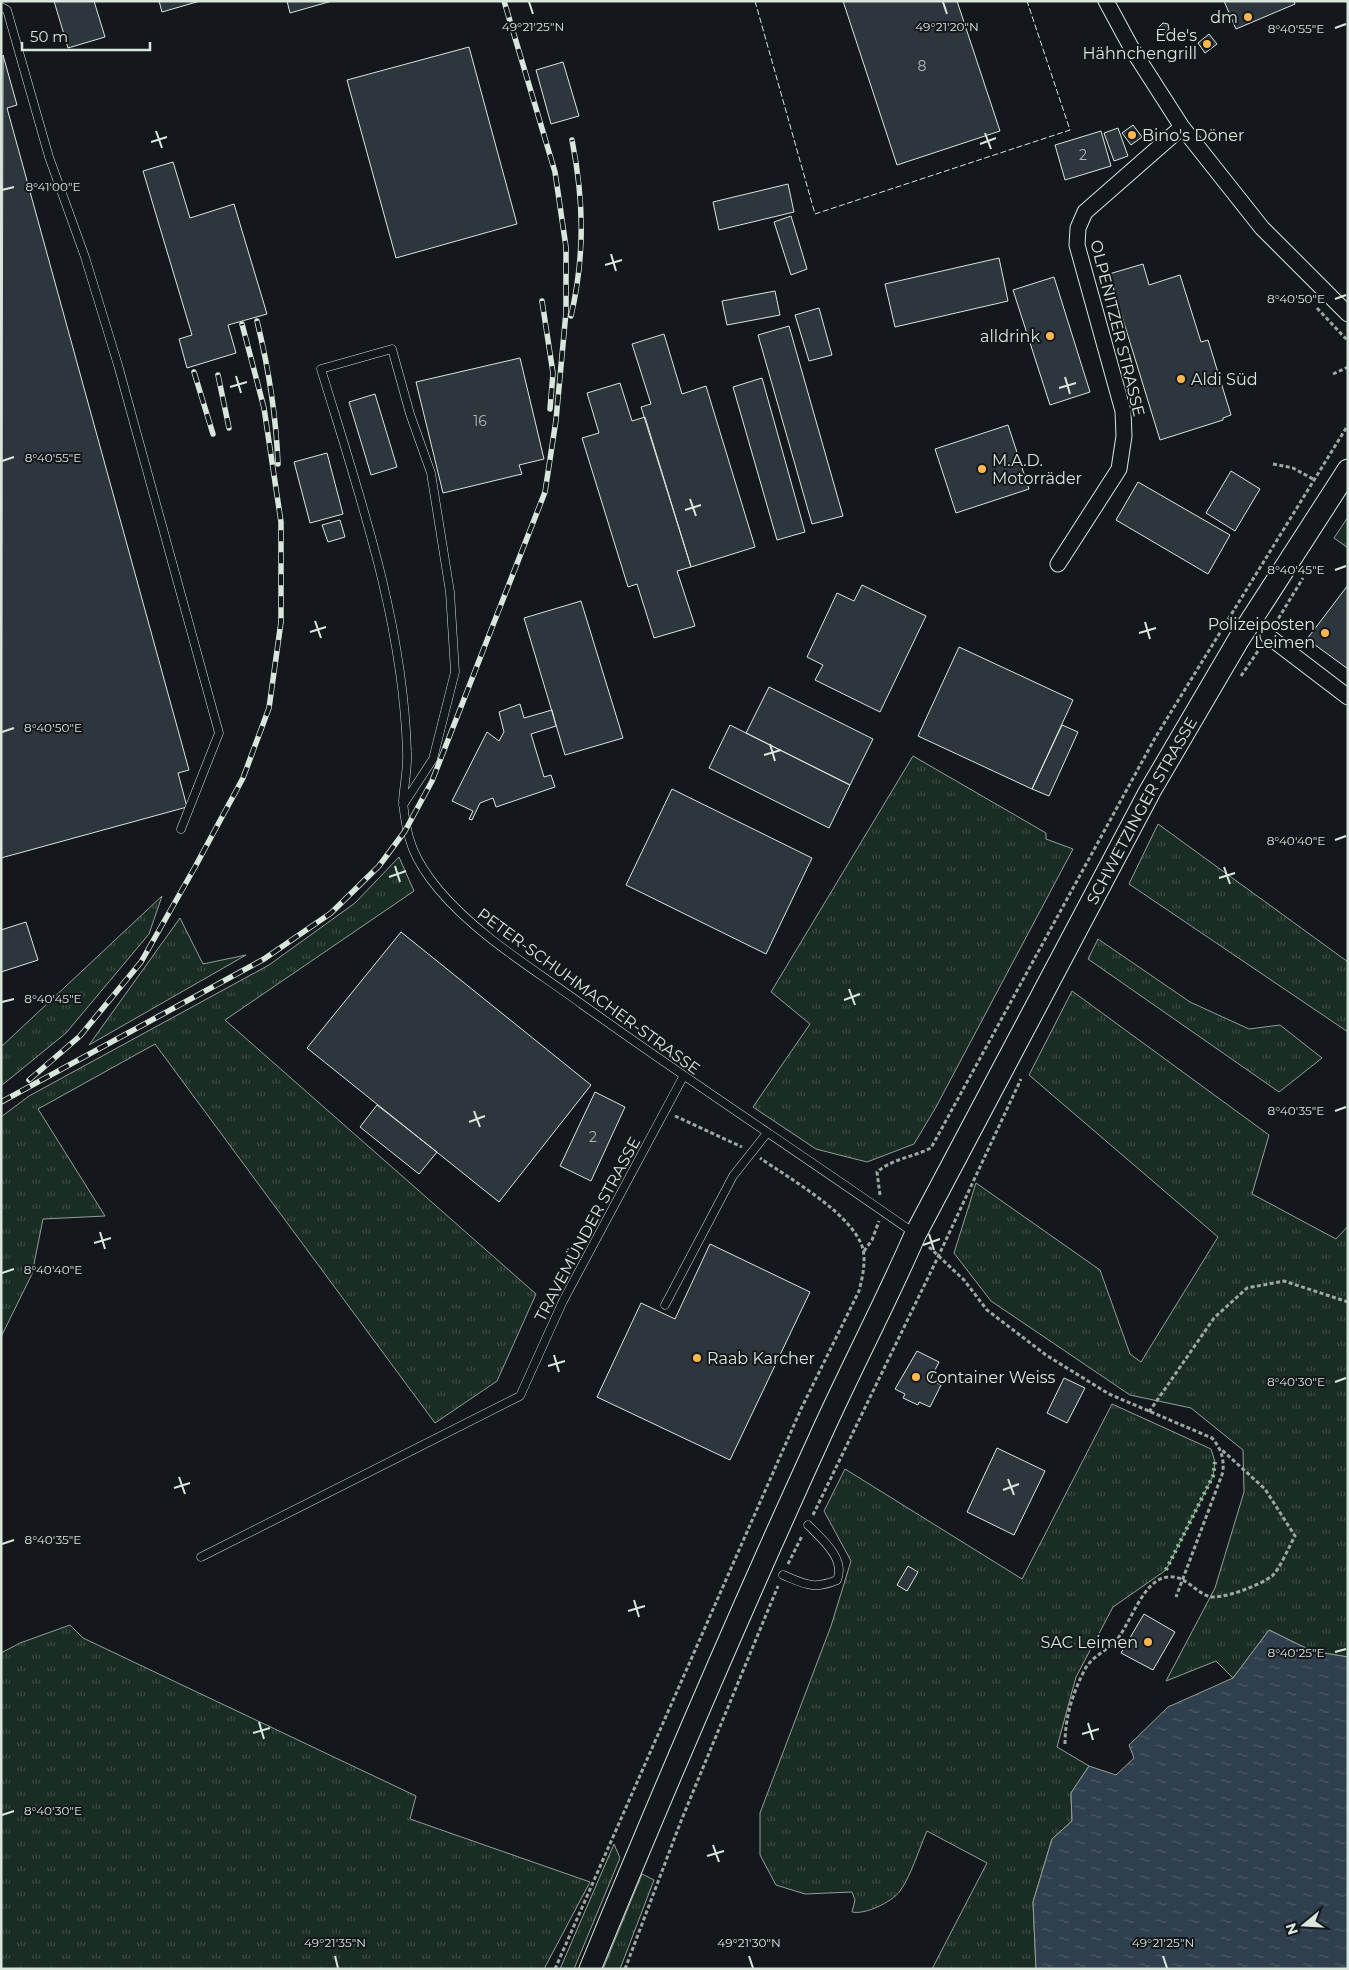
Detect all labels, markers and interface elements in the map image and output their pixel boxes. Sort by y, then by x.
place label: dm [1210,8,1238,27]
marker: dm [1242,11,1254,23]
text: 49°21'25"N [502,19,564,34]
text: 49°21'20"N [915,19,979,34]
scale bar [22,20,150,52]
text: 8°40'55"E [1268,21,1324,36]
place label: Ede's Hähnchengrill [1083,26,1197,63]
text: 50 m [30,27,68,46]
marker: Ede's Hähnchengrill [1201,38,1213,50]
house number: 8 [918,57,927,75]
place label: Bino's Döner [1142,126,1244,145]
marker: Bino's Döner [1126,129,1138,141]
house number: 2 [1079,146,1087,164]
text: 8°41'00"E [25,179,81,194]
street label: OLPENITZER STRASSE [1086,238,1149,418]
text: 8°40'50"E [1267,291,1325,306]
place label: alldrink [980,327,1040,346]
marker: alldrink [1044,330,1056,342]
place label: Aldi Süd [1191,370,1258,389]
marker: Aldi Süd [1175,373,1187,385]
house number: 16 [473,412,487,430]
text: 8°40'55"E [25,450,81,465]
place label: M.A.D. Motorräder [992,451,1082,488]
marker: M.A.D. Motorräder [976,463,988,475]
text: 8°40'45"E [1267,562,1325,577]
place label: Polizeiposten Leimen [1208,615,1315,652]
marker: Polizeiposten Leimen [1319,627,1331,639]
street label: SCHWETZINGER STRASSE [1083,714,1201,908]
text: 8°40'50"E [24,720,82,735]
text: 8°40'40"E [1267,833,1325,848]
street label: PETER-SCHUHMACHER-STRASSE [474,904,704,1079]
text: 8°40'45"E [24,991,82,1006]
text: 8°40'35"E [1268,1103,1324,1118]
house number: 2 [589,1128,597,1146]
street label: TRAVEMÜNDER STRASSE [530,1133,644,1325]
text: 8°40'40"E [24,1262,82,1277]
place label: Raab Karcher [707,1349,815,1368]
marker: Raab Karcher [691,1352,703,1364]
place label: Container Weiss [926,1368,1056,1387]
marker: Container Weiss [910,1371,922,1383]
text: 8°40'30"E [1267,1374,1325,1389]
text: 8°40'35"E [25,1532,81,1547]
place label: SAC Leimen [1041,1633,1138,1652]
marker: SAC Leimen [1142,1636,1154,1648]
text: 8°40'25"E [1267,1645,1325,1660]
text: 8°40'30"E [24,1803,82,1818]
north arrow [1279,1900,1329,1950]
text: N [1281,1921,1302,1937]
text: 49°21'35"N [304,1935,366,1950]
text: 49°21'30"N [717,1935,781,1950]
text: 49°21'25"N [1132,1935,1194,1950]

